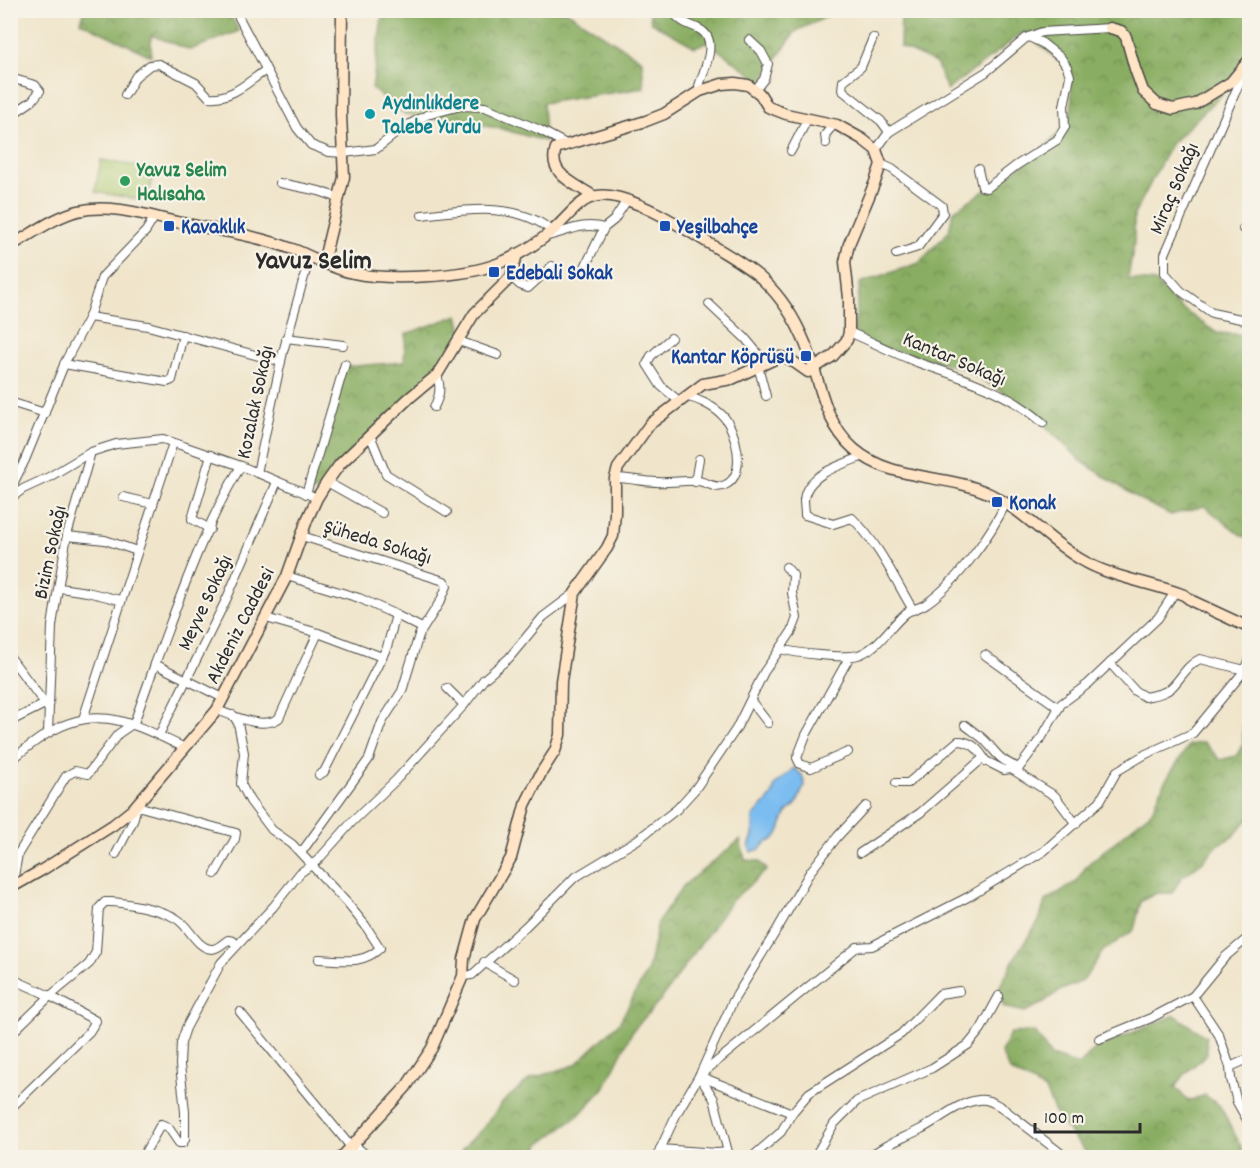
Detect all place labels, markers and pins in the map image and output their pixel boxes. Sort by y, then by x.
place label: Aydınlıkdere Talebe Yurdu [382,90,481,144]
marker: Aydınlıkdere Talebe Yurdu [363,107,377,121]
place label: Yavuz Selim Halısaha [136,157,227,211]
marker: Yavuz Selim Halısaha [118,174,132,188]
place label: Kavaklık [181,214,246,244]
place label: Yeşilbahçe [676,214,758,244]
marker: Kavaklık [162,219,176,233]
marker: Yeşilbahçe [658,219,672,233]
place label: Edebali Sokak [506,260,613,290]
marker: Edebali Sokak [487,265,501,279]
place label: Kantar Köprüsü [671,344,794,374]
marker: Kantar Köprüsü [799,349,813,363]
place label: Konak [1009,490,1057,520]
marker: Konak [990,495,1004,509]

